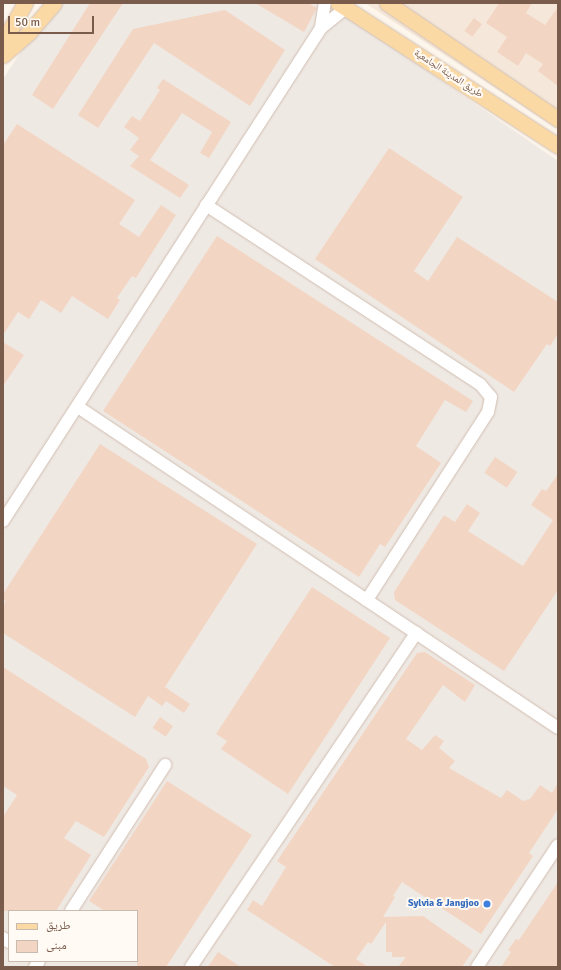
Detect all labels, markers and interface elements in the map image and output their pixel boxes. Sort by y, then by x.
scale bar [10,8,96,34]
text: 50 m [15,15,40,30]
street label: طريق المدينة الجامعية [411,47,485,101]
place label: Sylvia & Jangjoo [408,898,479,910]
marker: Sylvia & Jangjoo [482,899,492,909]
legend [8,910,138,962]
text: طريق [46,918,71,933]
text: مبنى [46,938,67,953]

